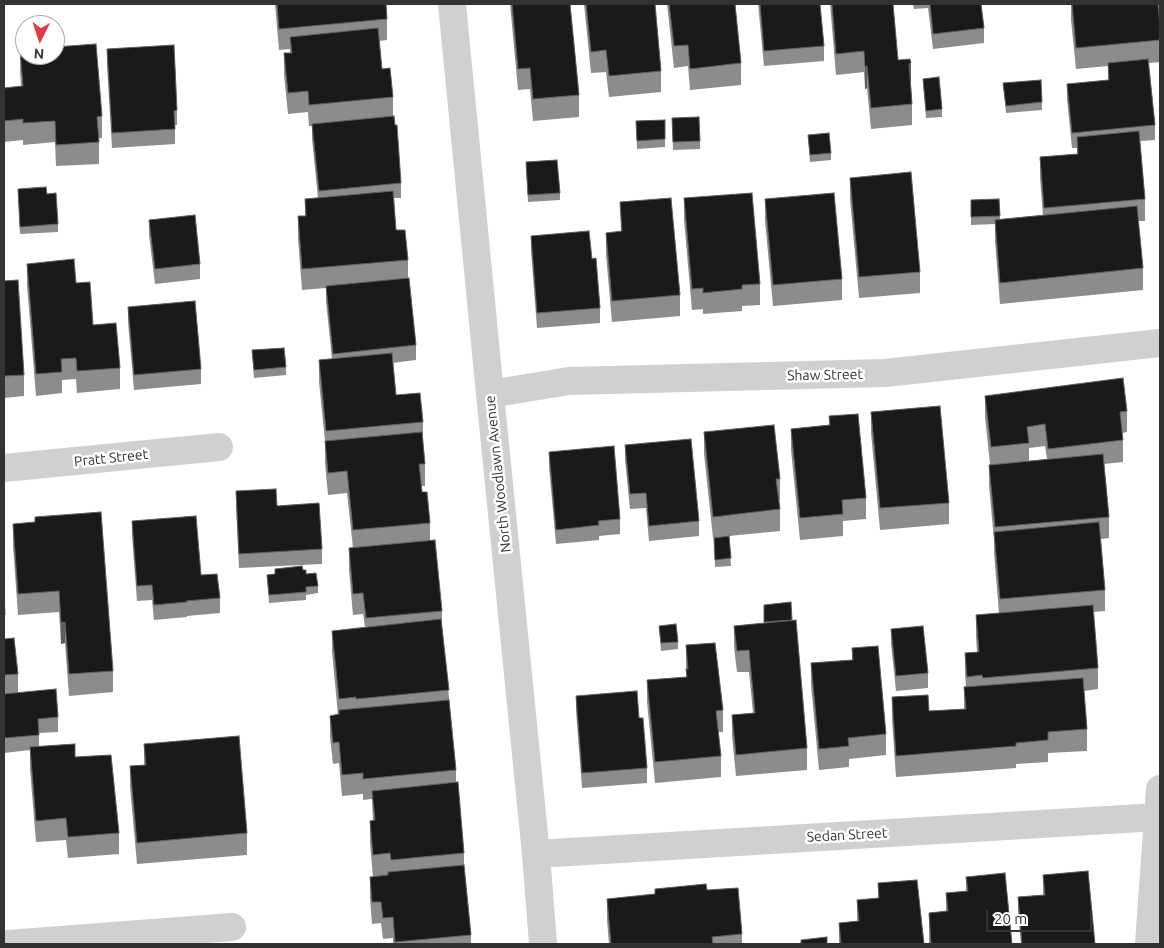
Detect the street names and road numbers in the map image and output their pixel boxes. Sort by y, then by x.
street label: Shaw Street [787,366,863,384]
street label: North Woodlawn Avenue [481,395,515,553]
street label: Pratt Street [73,446,149,470]
street label: Sedan Street [806,824,888,846]

